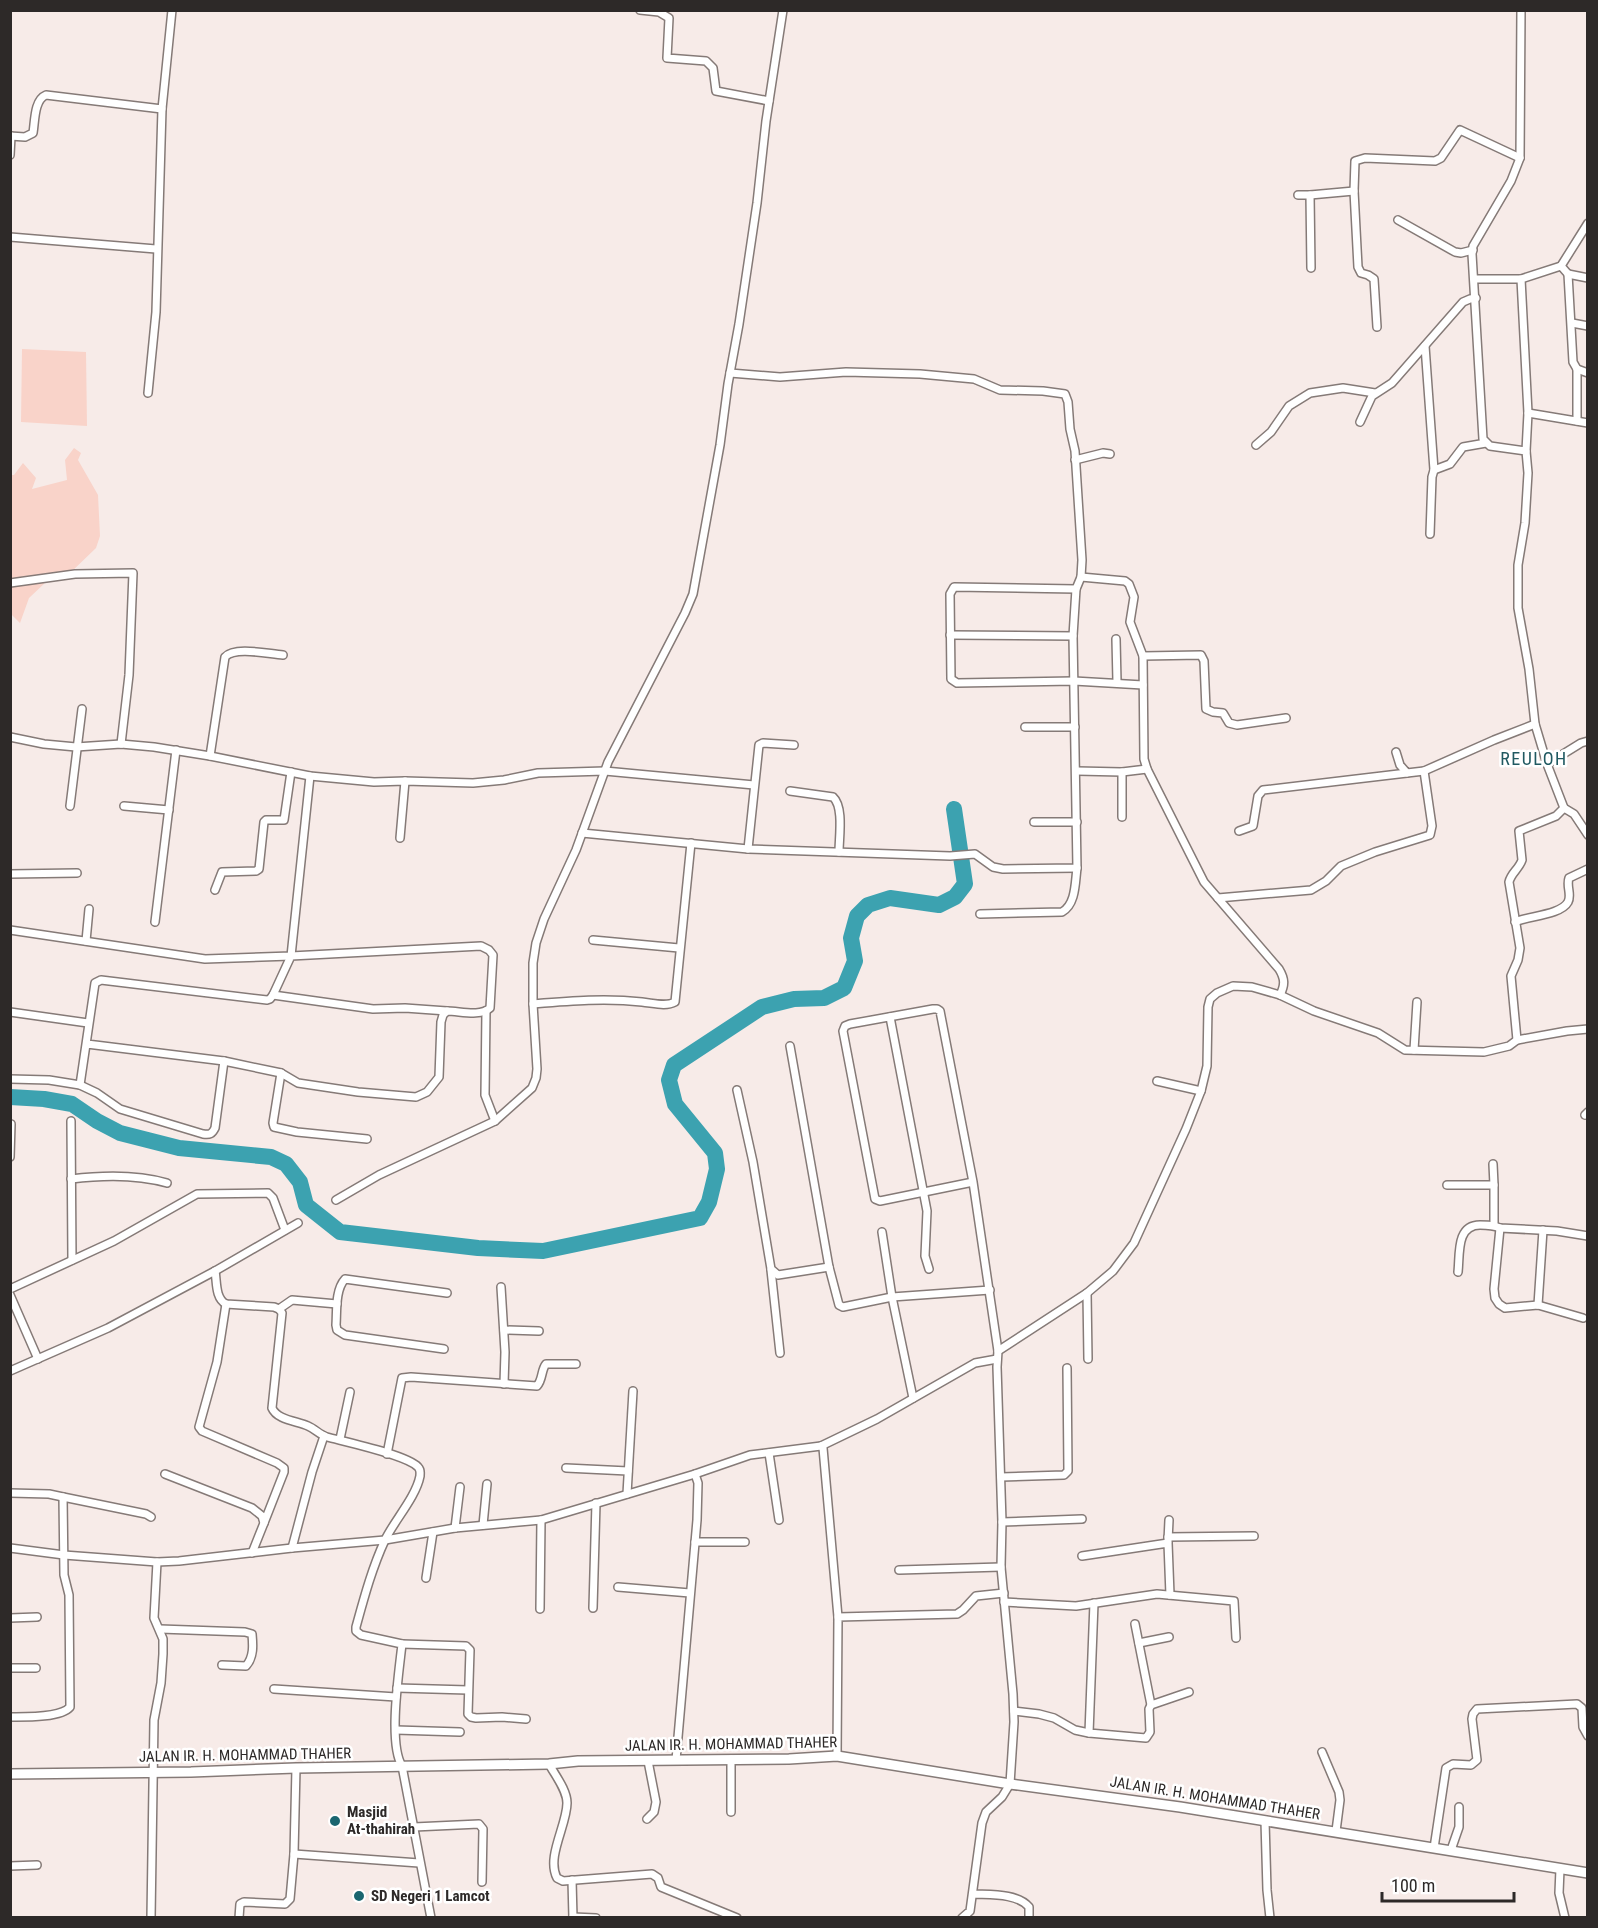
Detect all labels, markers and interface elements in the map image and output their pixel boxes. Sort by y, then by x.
district label: REULOH [1500,748,1568,769]
street label: JALAN IR. H. MOHAMMAD THAHER [625,1733,837,1755]
street label: JALAN IR. H. MOHAMMAD THAHER [139,1744,351,1766]
street label: JALAN IR. H. MOHAMMAD THAHER [1109,1772,1321,1824]
place label: Masjid At-thahirah [347,1803,415,1838]
marker: Masjid At-thahirah [328,1814,342,1828]
scale bar [1382,1865,1514,1903]
text: 100 m [1391,1875,1435,1896]
place label: SD Negeri 1 Lamcot [371,1887,490,1905]
marker: SD Negeri 1 Lamcot [352,1889,366,1903]

